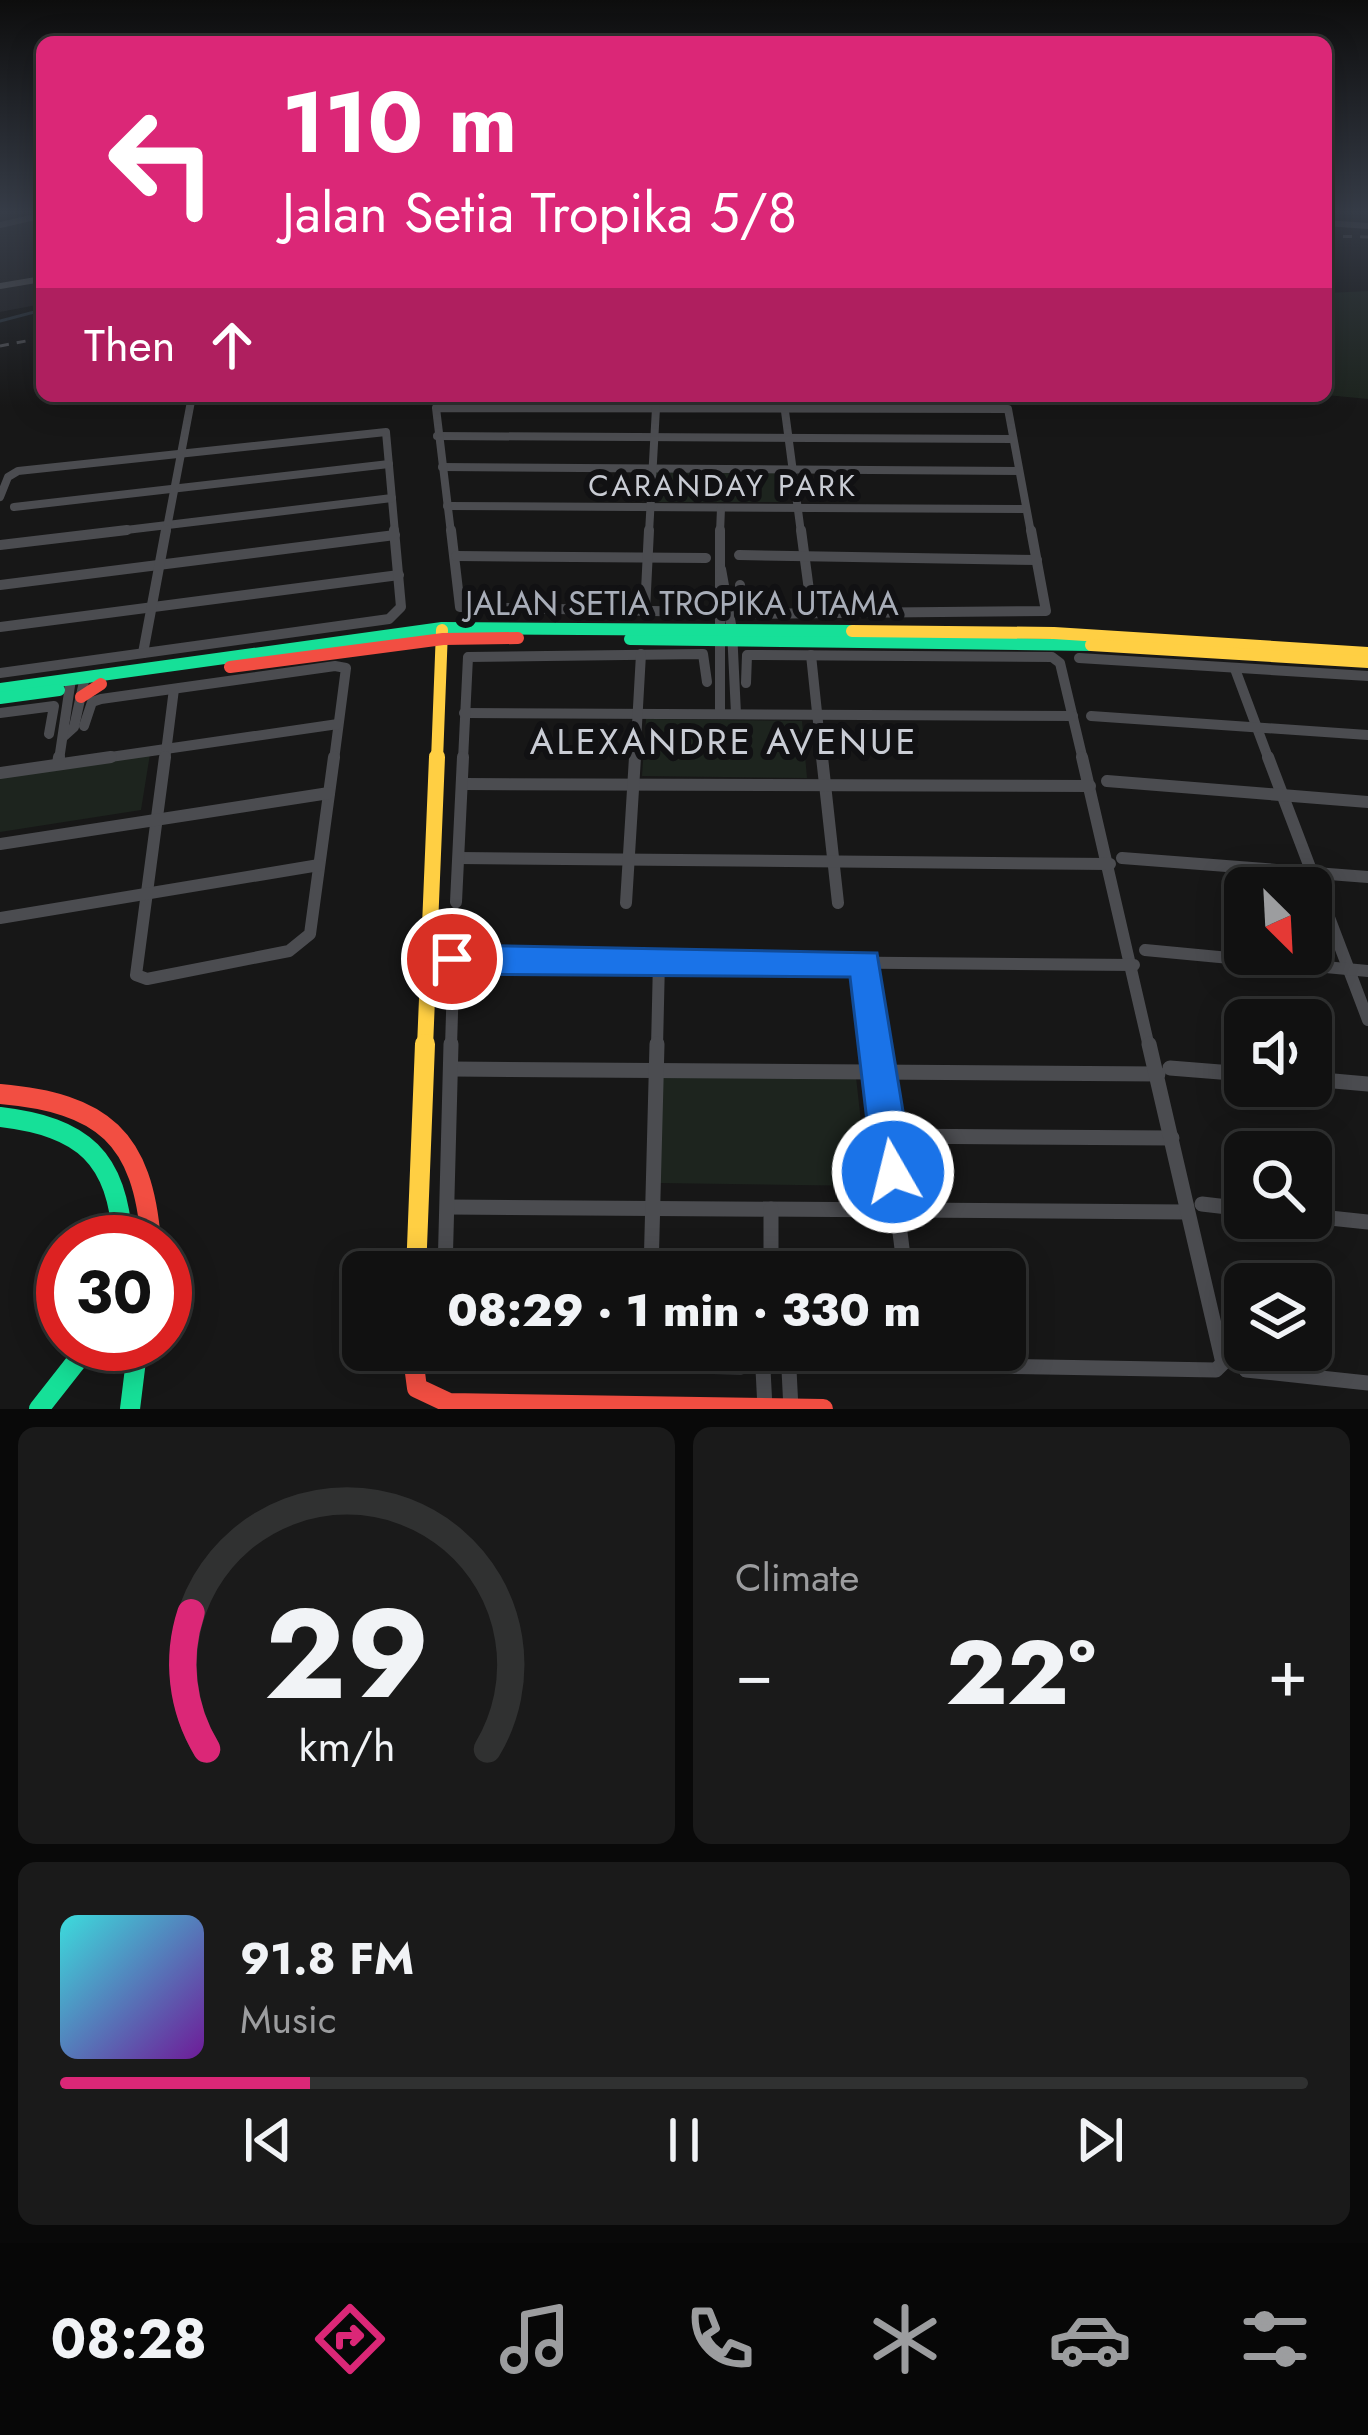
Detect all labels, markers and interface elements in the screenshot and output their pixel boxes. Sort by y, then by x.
text: 110 m [282,62,517,184]
icon: left [84,84,240,240]
text: Jalan Setia Tropika 5/8 [282,174,797,252]
icon: ahead [199,312,265,378]
text: Then [84,313,175,378]
district label: CARANDAY PARK [588,464,858,507]
street label: JALAN SETIA TROPIKA UTAMA [461,580,899,627]
district label: ALEXANDRE AVENUE [530,715,918,767]
north arrow [1224,867,1332,975]
map controls [1224,867,1332,1371]
pin [401,908,503,1010]
icon: arrive [419,926,485,992]
button: sound [1224,999,1332,1107]
position arrow [830,1109,956,1235]
button: search [1224,1131,1332,1239]
speed limit sign: 30 [36,1215,192,1371]
button: layers [1224,1263,1332,1371]
text: 08:29 · 1 min · 330 m [447,1278,921,1343]
text: Climate [735,1549,859,1606]
text: 29 [264,1564,429,1745]
text: 22° [946,1608,1096,1738]
text: − [735,1625,774,1721]
text: + [1267,1625,1308,1721]
text: km/h [298,1714,395,1776]
text: 91.8 FM [240,1926,414,1991]
text: Music [240,1991,337,2048]
icon: previous [235,2107,301,2173]
icon: pause [651,2107,717,2173]
icon: next [1067,2107,1133,2173]
icon: directions [308,2297,392,2381]
icon: music [493,2297,577,2381]
icon: phone [678,2297,762,2381]
icon: climate [863,2297,947,2381]
icon: car [1048,2297,1132,2381]
icon: filters [1233,2297,1317,2381]
text: 08:28 [51,2300,207,2378]

